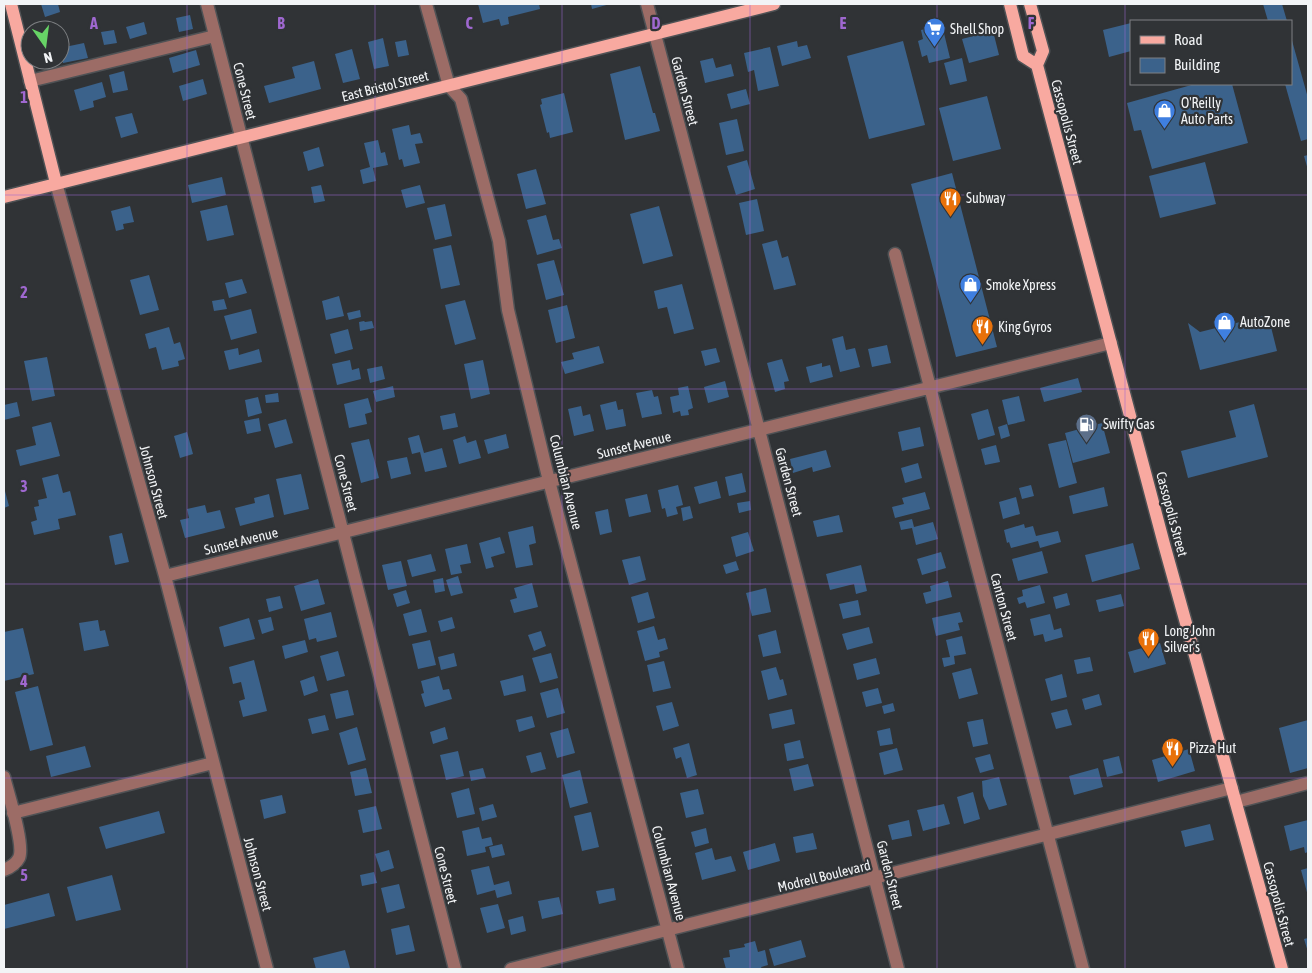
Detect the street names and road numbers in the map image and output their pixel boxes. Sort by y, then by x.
street label: Garden Street [668,55,702,127]
street label: Cone Street [230,61,260,121]
street label: East Bristol Street [340,67,430,105]
street label: Cassopolis Street [1048,78,1086,166]
street label: Sunset Avenue [595,428,673,462]
street label: Columbian Avenue [546,433,586,531]
street label: Johnson Street [136,443,172,521]
street label: Garden Street [772,446,806,518]
street label: Cone Street [331,453,361,513]
street label: Cassopolis Street [1153,470,1191,558]
street label: Sunset Avenue [202,524,280,558]
street label: Canton Street [987,571,1021,643]
street label: Columbian Avenue [649,824,689,922]
street label: Johnson Street [240,835,276,913]
street label: Garden Street [874,839,906,911]
street label: Cone Street [431,845,461,905]
street label: Modrell Boulevard [776,857,872,895]
street label: Cassopolis Street [1260,860,1298,948]

